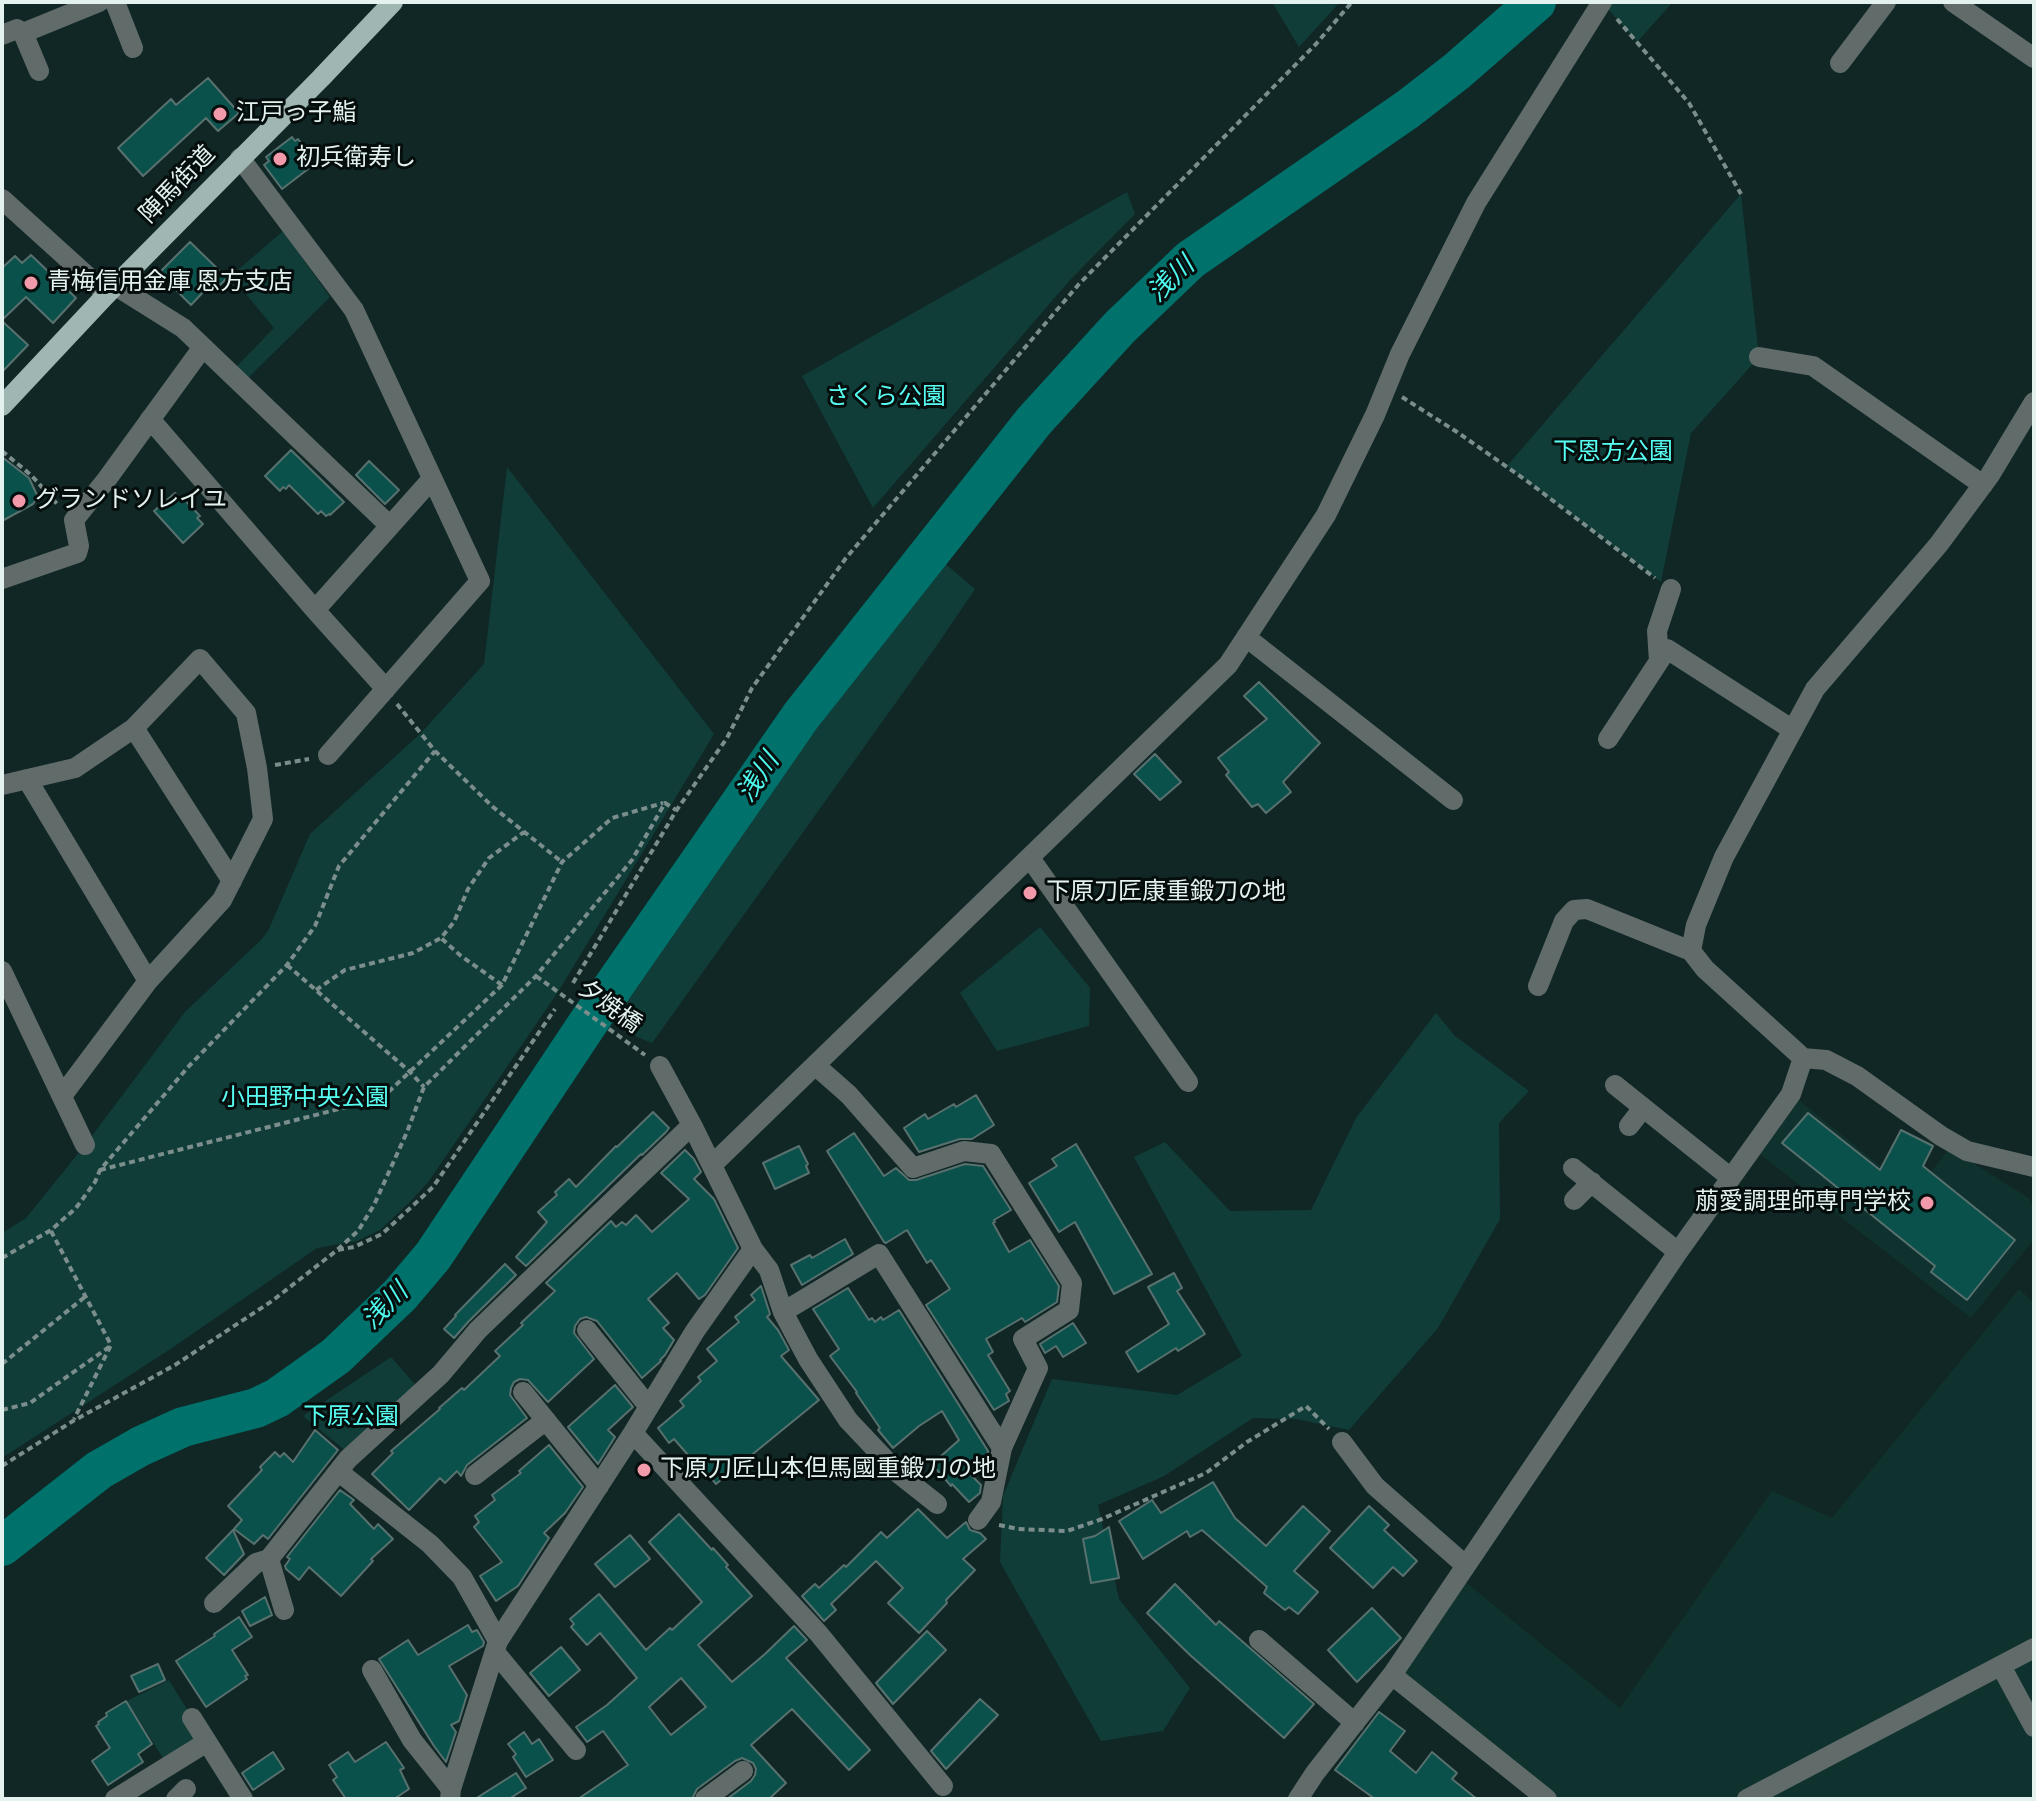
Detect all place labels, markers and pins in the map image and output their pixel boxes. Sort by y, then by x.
place label: 江戸っ子鮨 [236,100,356,128]
marker: 江戸っ子鮨 [211,105,229,123]
place label: 初兵衛寿し [296,145,416,173]
marker: 初兵衛寿し [271,150,289,168]
place label: 青梅信用金庫 恩方支店 [47,269,292,297]
marker: 青梅信用金庫 恩方支店 [22,274,40,292]
place label: グランドソレイユ [35,487,227,515]
marker: グランドソレイユ [10,492,28,510]
place label: 下原刀匠康重鍛刀の地 [1046,879,1286,907]
marker: 下原刀匠康重鍛刀の地 [1021,884,1039,902]
place label: 萠愛調理師専門学校 [1695,1189,1911,1217]
marker: 萠愛調理師専門学校 [1918,1194,1936,1212]
place label: 下原刀匠山本但馬國重鍛刀の地 [660,1456,996,1484]
marker: 下原刀匠山本但馬國重鍛刀の地 [635,1461,653,1479]

